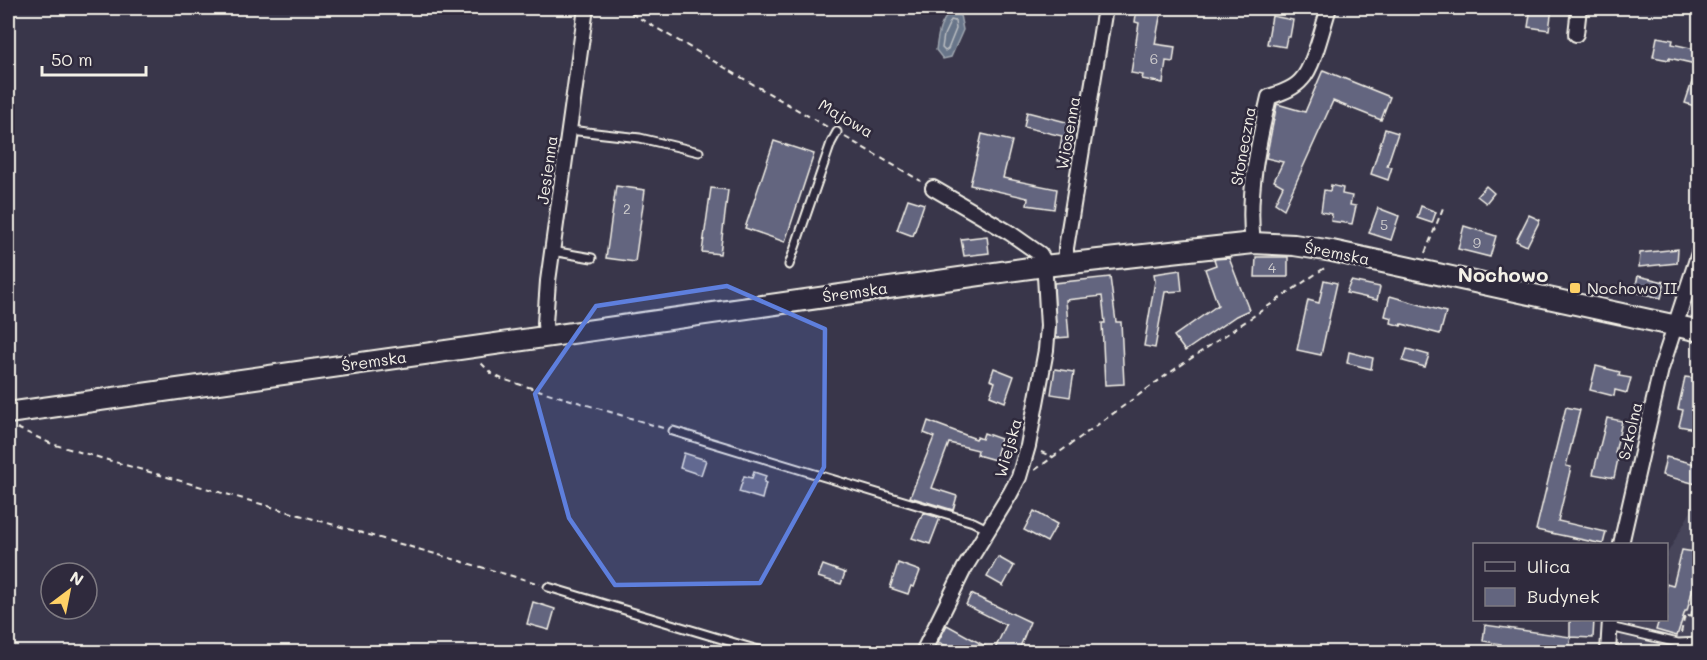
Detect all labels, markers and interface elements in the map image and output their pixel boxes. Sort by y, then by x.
scale bar [42,39,146,77]
text: 50 m [51,47,93,71]
house number: 6 [1150,49,1158,68]
street label: Majowa [815,93,877,142]
street label: Wiosenna [1051,95,1084,171]
street label: Słoneczna [1225,105,1260,187]
street label: Jesienna [531,134,562,206]
house number: 2 [623,199,631,218]
house number: 5 [1380,215,1388,234]
house number: 9 [1473,233,1481,252]
street label: Śremska [1303,236,1371,269]
house number: 4 [1268,258,1277,277]
district label: Nochowo [1458,261,1548,287]
street label: Śremska [821,277,889,306]
place label: Nochowo II [1587,277,1677,298]
marker: Nochowo II [1568,281,1582,295]
street label: Śremska [340,346,408,375]
street label: Szkolna [1613,400,1646,462]
street label: Wiejska [989,416,1026,480]
legend [1473,543,1668,621]
text: Ulica [1527,554,1571,578]
north arrow [39,561,99,621]
text: N [66,566,88,590]
text: Budynek [1527,584,1600,608]

